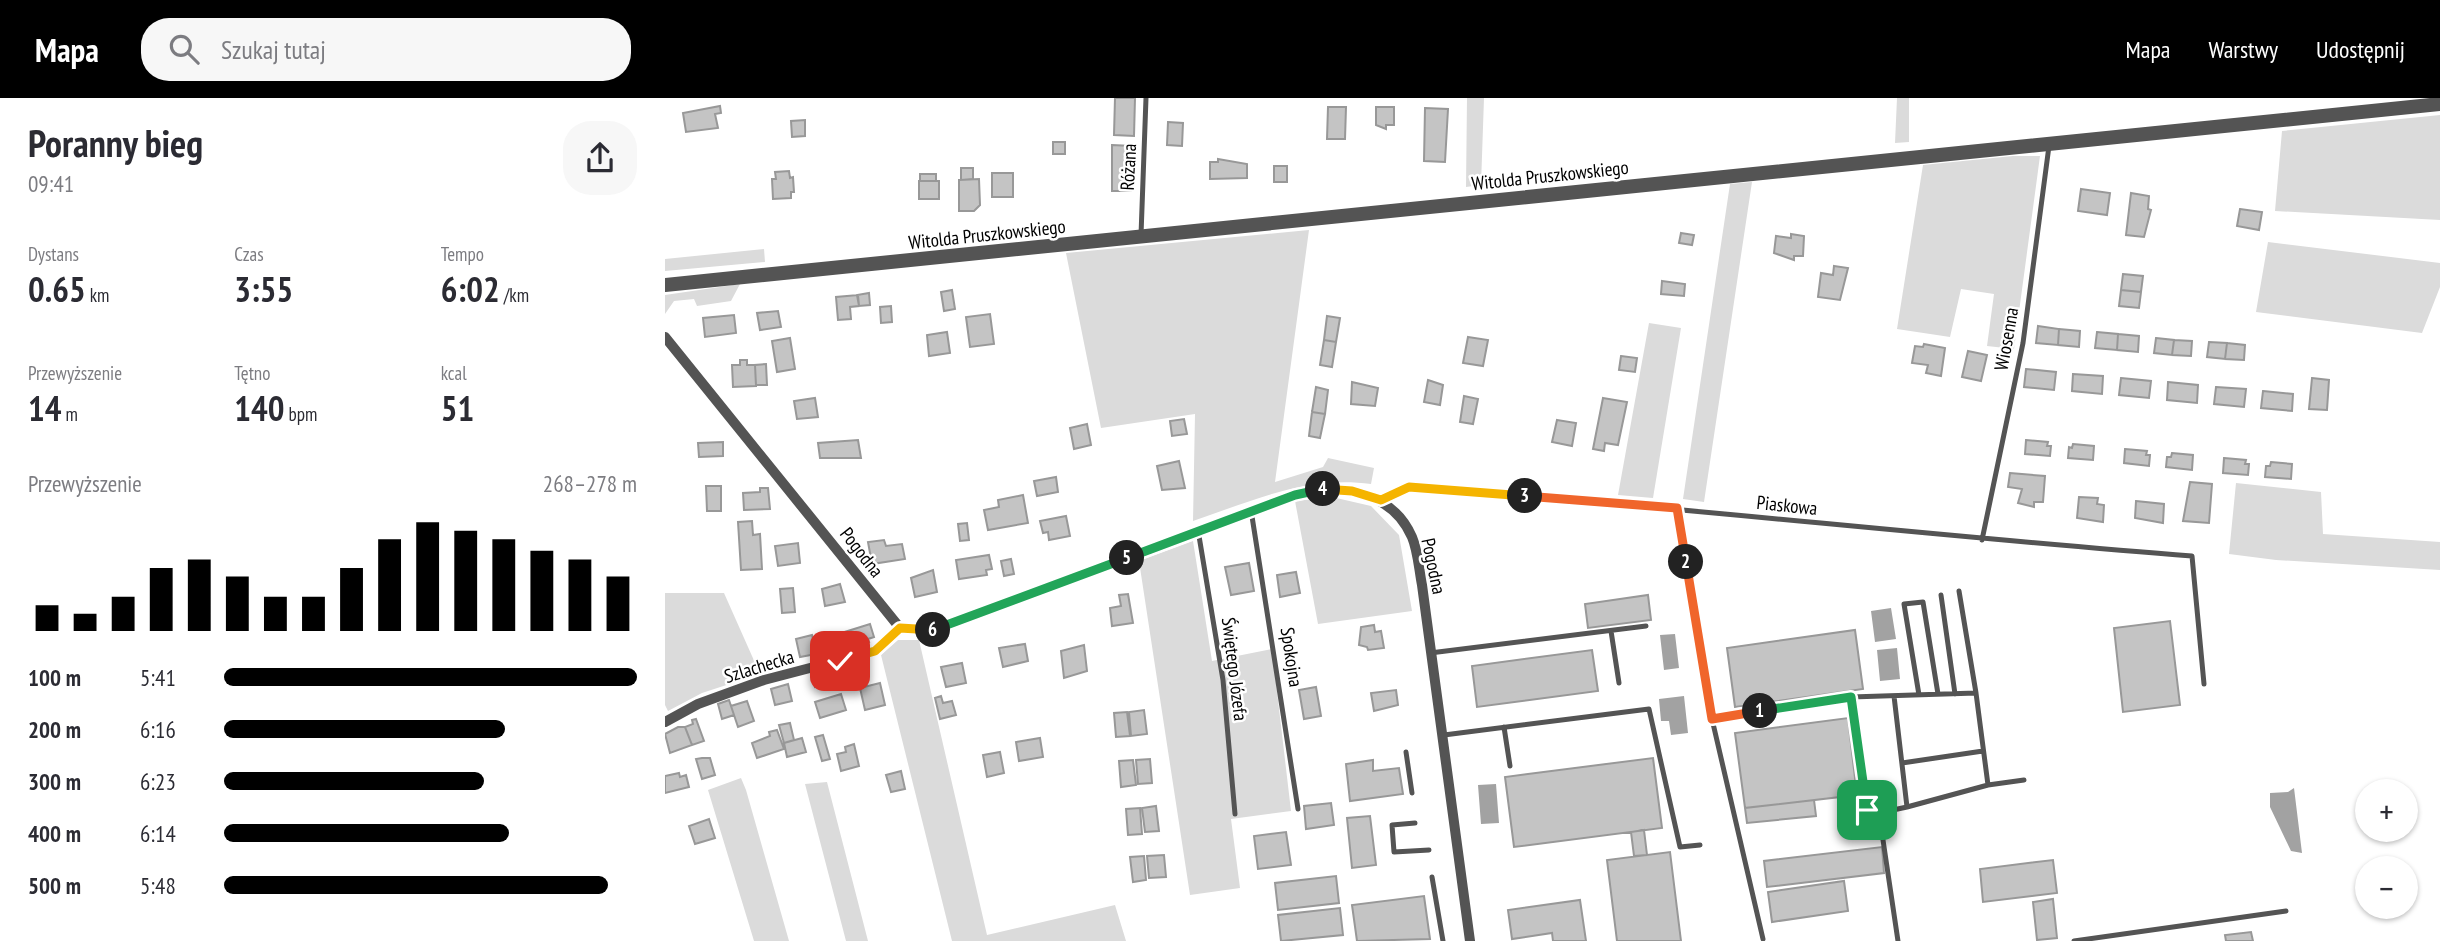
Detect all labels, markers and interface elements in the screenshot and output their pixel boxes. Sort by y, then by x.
search box [141,18,631,81]
text: Mapa [35,28,99,71]
icon: search [165,30,203,68]
text: Szukaj tutaj [221,33,326,66]
text: Mapa [2126,34,2170,65]
text: Warstwy [2208,34,2278,65]
text: Udostępnij [2316,34,2405,65]
text: Poranny bieg [28,118,203,167]
button: share [563,121,637,195]
street label: Różana [1115,143,1141,191]
street label: Witolda Pruszkowskiego [1470,155,1630,195]
text: 09:41 [28,169,74,198]
street label: Witolda Pruszkowskiego [907,214,1067,254]
text: Dystans [28,242,79,266]
text: Czas [234,242,264,266]
text: Tempo [441,242,484,266]
text: 0.65 [28,266,86,312]
text: 3:55 [234,266,293,312]
text: 6:02 [441,266,500,312]
text: km [86,283,109,307]
text: /km [500,283,529,307]
street label: Wiosenna [1989,306,2023,372]
text: Przewyższenie [28,361,122,385]
text: Tętno [234,361,270,385]
text: kcal [441,361,467,385]
text: 14 [28,385,61,431]
text: 140 [234,385,285,431]
text: 51 [441,385,474,431]
text: m [61,402,78,426]
text: bpm [285,402,317,426]
text: Przewyższenie [28,469,142,498]
text: 268–278 m [543,469,637,498]
pin: 4 [1305,472,1341,506]
text: 4 [1318,476,1327,500]
pin: 3 [1507,478,1543,514]
text: 3 [1520,483,1529,507]
street label: Piaskowa [1756,490,1818,520]
street label: Pogodna [835,522,889,582]
street label: Pogodna [1416,536,1452,596]
pin: 5 [1109,540,1145,575]
text: 5 [1122,545,1131,569]
pin: 2 [1669,545,1703,580]
text: 2 [1681,549,1690,573]
pin: 6 [915,612,951,648]
street label: Świętego Józefa [1217,616,1253,722]
text: 6 [928,617,937,641]
street label: Spokojna [1275,625,1309,689]
pin [810,631,870,691]
icon: check [821,642,859,680]
street label: Szlachecka [721,644,797,688]
text: 100 m [28,663,81,692]
text: 5:41 [140,663,176,692]
pin: 1 [1743,694,1777,728]
text: 1 [1755,698,1764,722]
text: 200 m [28,715,81,744]
text: 6:16 [140,715,176,744]
text: 300 m [28,767,81,796]
text: 6:23 [140,767,176,796]
map controls [2355,779,2418,919]
button: + [2355,779,2418,842]
pin [1837,780,1897,840]
icon: arrive [1848,791,1886,829]
text: 400 m [28,819,81,848]
text: 6:14 [140,819,176,848]
button: − [2355,856,2418,919]
text: 500 m [28,871,81,900]
text: 5:48 [140,871,176,900]

